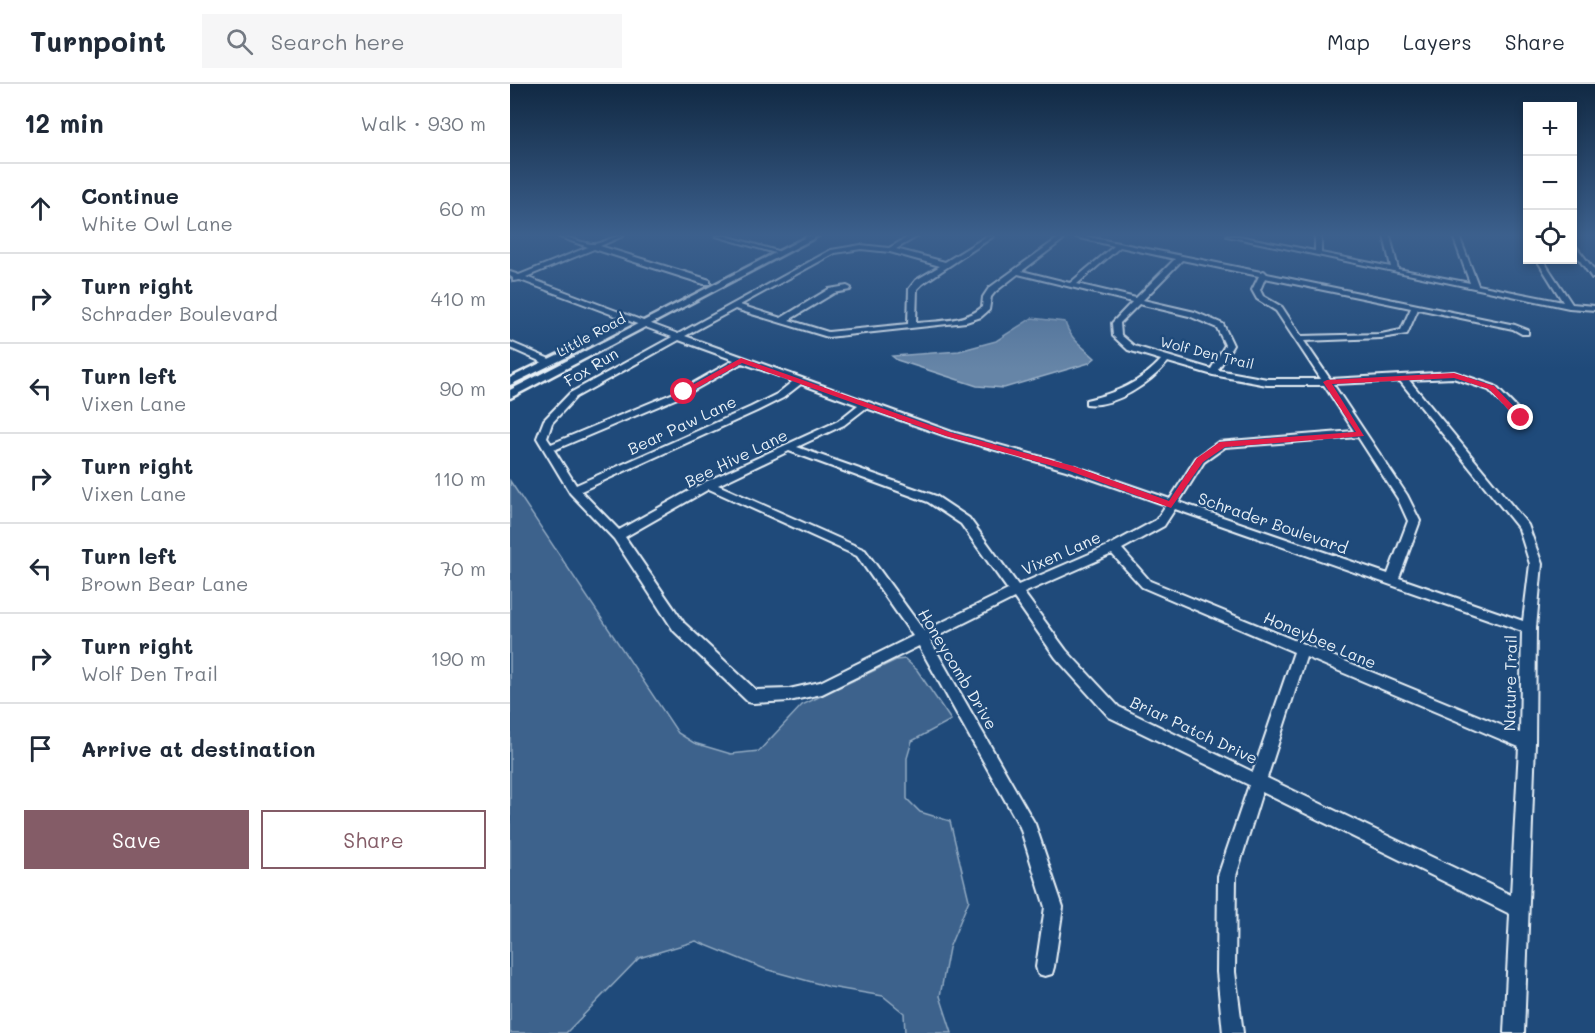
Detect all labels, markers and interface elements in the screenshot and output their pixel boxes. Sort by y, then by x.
search box [202,14,622,68]
text: Turnpoint [30,23,166,59]
icon: search [223,25,256,58]
text: Search here [271,27,405,56]
text: Map [1327,28,1370,55]
text: Layers [1403,28,1472,55]
text: Share [1505,28,1565,55]
map controls [1523,102,1577,264]
button: + [1523,102,1577,156]
text: 12 min [24,106,104,140]
text: Walk · 930 m [361,110,486,136]
button: − [1523,156,1577,210]
text: Continue [81,181,179,210]
icon: ahead [24,192,57,225]
text: 60 m [439,195,486,221]
text: White Owl Lane [81,210,233,236]
button: locate [1523,210,1577,264]
text: Turn right [81,271,193,300]
icon: right [24,282,57,315]
text: 410 m [431,285,486,311]
text: Schrader Boulevard [81,300,278,326]
street label: Little Road [553,308,629,361]
street label: Wolf Den Trail [1158,332,1256,373]
street label: Fox Run [560,342,622,391]
text: Turn left [81,361,177,390]
icon: left [24,372,57,405]
text: 90 m [440,375,486,401]
route start [670,378,696,404]
text: Vixen Lane [81,390,186,416]
street label: Bear Paw Lane [624,390,739,459]
route end [1507,404,1533,430]
street label: Bee Hive Lane [681,424,791,491]
text: Turn right [81,451,193,480]
icon: right [24,462,57,495]
text: 110 m [433,465,486,491]
text: Vixen Lane [81,480,186,506]
street label: Schrader Boulevard [1195,487,1351,558]
street label: Vixen Lane [1018,526,1104,579]
text: Turn left [81,541,177,570]
icon: left [24,552,57,585]
text: 70 m [440,555,486,581]
text: Brown Bear Lane [81,570,248,596]
street label: Honeycomb Drive [914,605,1003,733]
street label: Honeybee Lane [1261,606,1380,673]
text: Turn right [81,631,193,660]
street label: Nature Trail [1498,635,1521,731]
icon: right [24,642,57,675]
text: 190 m [431,645,486,671]
text: Wolf Den Trail [81,660,218,686]
street label: Briar Patch Drive [1127,691,1261,768]
icon: arrive [24,732,57,765]
text: Arrive at destination [81,734,316,763]
button: Save [24,810,249,869]
button: Share [261,810,486,869]

